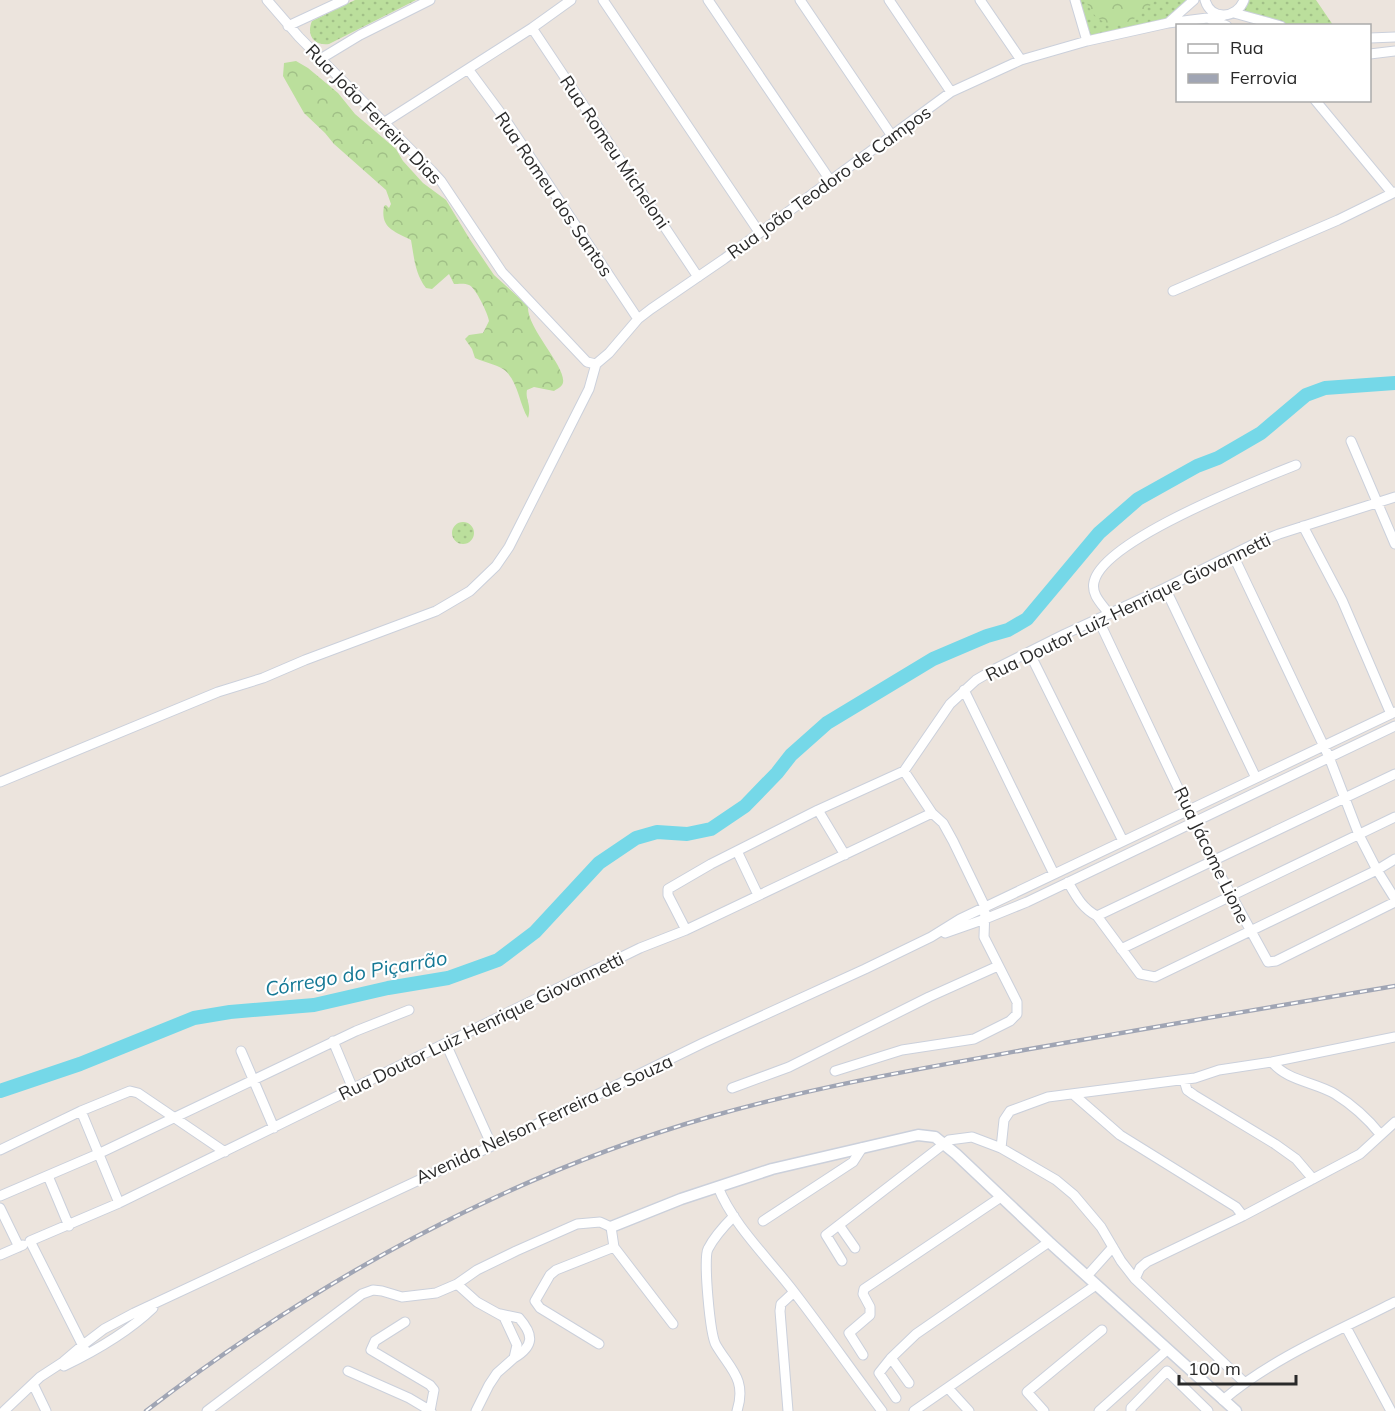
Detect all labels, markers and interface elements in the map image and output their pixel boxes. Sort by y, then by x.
legend [1176,24,1371,102]
text: Rua [1230,36,1264,59]
street label: Rua João Ferreira Dias [301,39,447,189]
text: Ferrovia [1230,66,1297,89]
street label: Rua Romeu Micheloni [555,71,675,233]
street label: Rua João Teodoro de Campos [723,100,935,264]
street label: Rua Romeu dos Santos [490,107,618,281]
street label: Rua Doutor Luiz Henrique Giovannetti [982,528,1274,686]
street label: Rua Jácome Lione [1169,783,1255,927]
water label: Córrego do Piçarrão [263,945,449,1001]
street label: Rua Doutor Luiz Henrique Giovannetti [335,947,627,1105]
street label: Avenida Nelson Ferreira de Souza [412,1049,676,1189]
scale bar [1179,1348,1296,1386]
text: 100 m [1188,1357,1241,1380]

